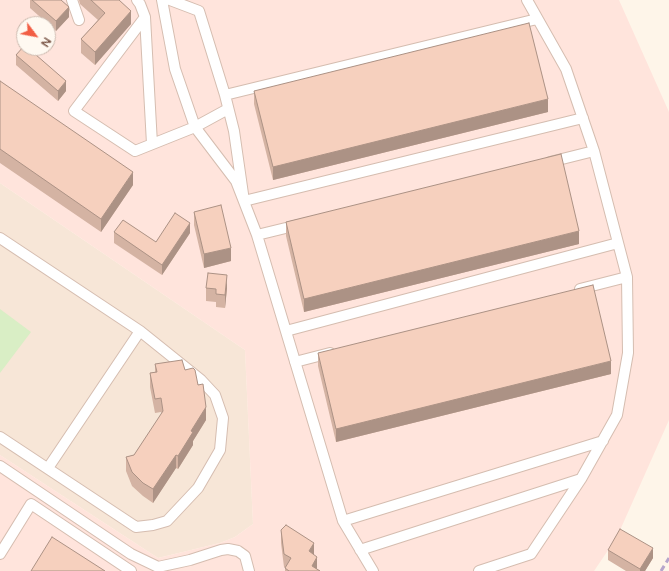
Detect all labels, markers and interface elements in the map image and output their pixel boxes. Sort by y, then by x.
north arrow [16,16,56,56]
text: N [38,35,54,49]

